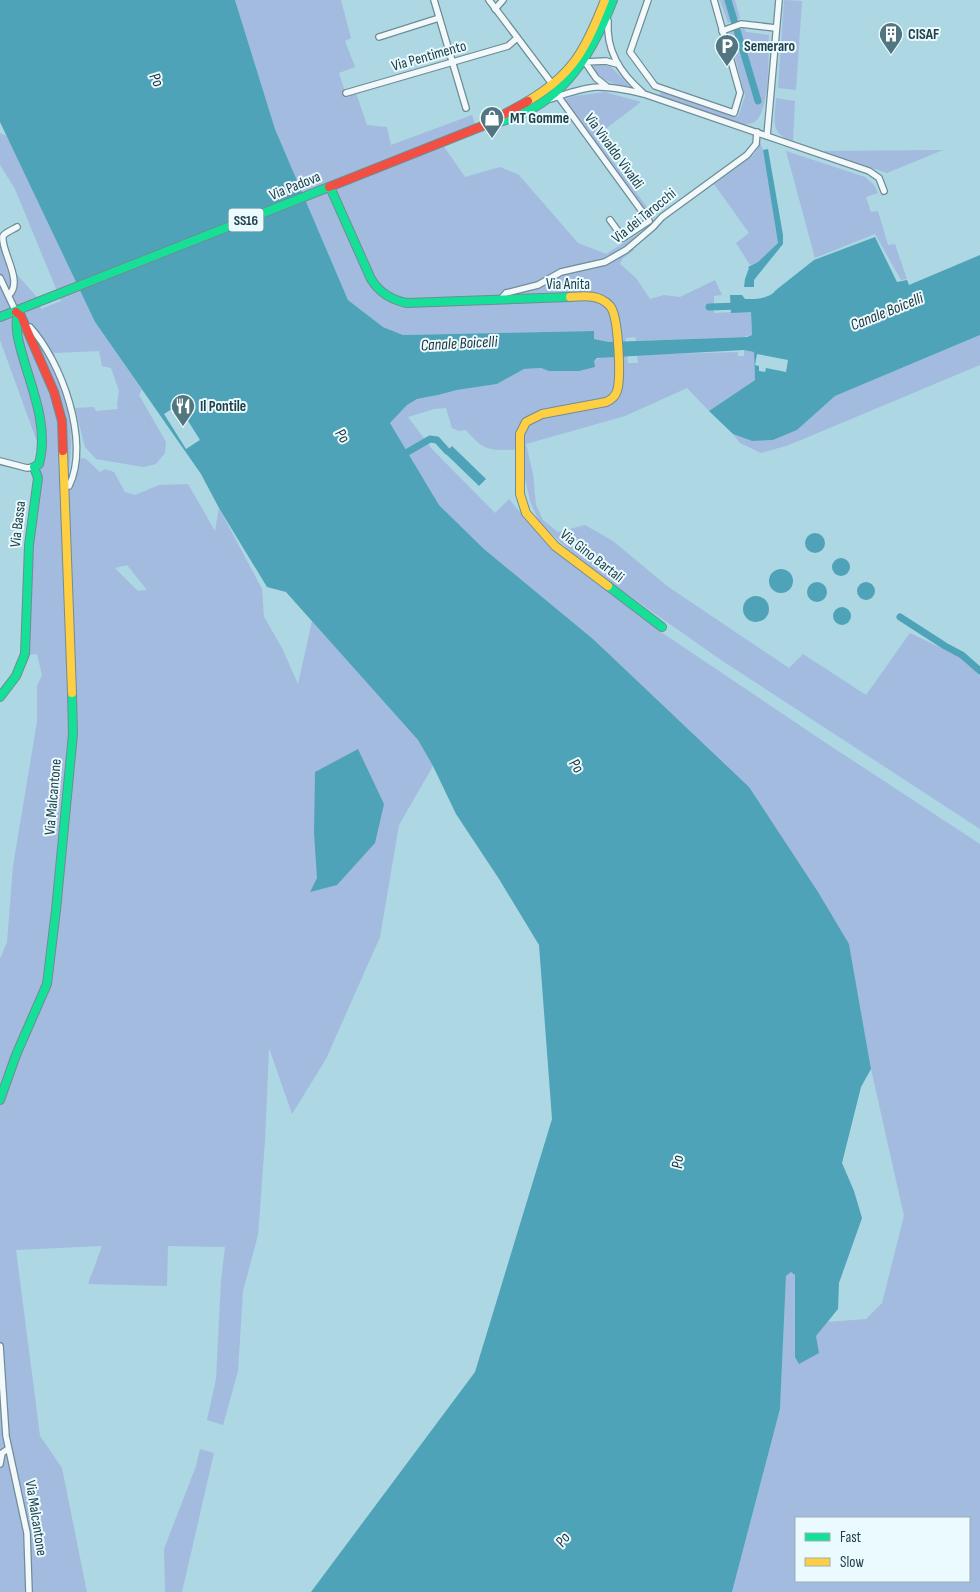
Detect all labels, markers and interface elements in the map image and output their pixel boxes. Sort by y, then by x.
building icon: CISAF [878,21,904,55]
place label: CISAF [908,25,939,44]
parking icon: Semeraro [714,33,740,67]
street label: Via Pentimento [389,36,469,76]
place label: Semeraro [744,37,795,56]
water label: Po [145,70,168,91]
shop icon: MT Gomme [479,105,505,139]
place label: MT Gomme [510,109,569,128]
street label: Via Vivaldo Vivaldi [580,109,648,193]
street label: Via Padova [267,167,323,205]
street label: Via dei Tarocchi [608,184,680,248]
road number: SS16 [228,208,264,232]
street label: Via Anita [546,275,590,294]
water label: Canale Boicelli [848,288,927,335]
water label: Canale Boicelli [420,332,499,355]
restaurant icon: Il Pontile [170,393,196,427]
place label: Il Pontile [200,397,246,416]
water label: Po [330,425,354,447]
street label: Via Bassa [6,500,30,548]
street label: Via Gino Bartali [556,525,628,587]
water label: Po [564,755,588,777]
street label: Via Malcantone [40,758,66,836]
water label: Po [668,1154,688,1169]
street label: Via Malcantone [21,1479,51,1557]
legend [795,1517,970,1582]
text: Fast [840,1528,862,1547]
water label: Po [551,1529,575,1551]
text: Slow [840,1553,864,1572]

